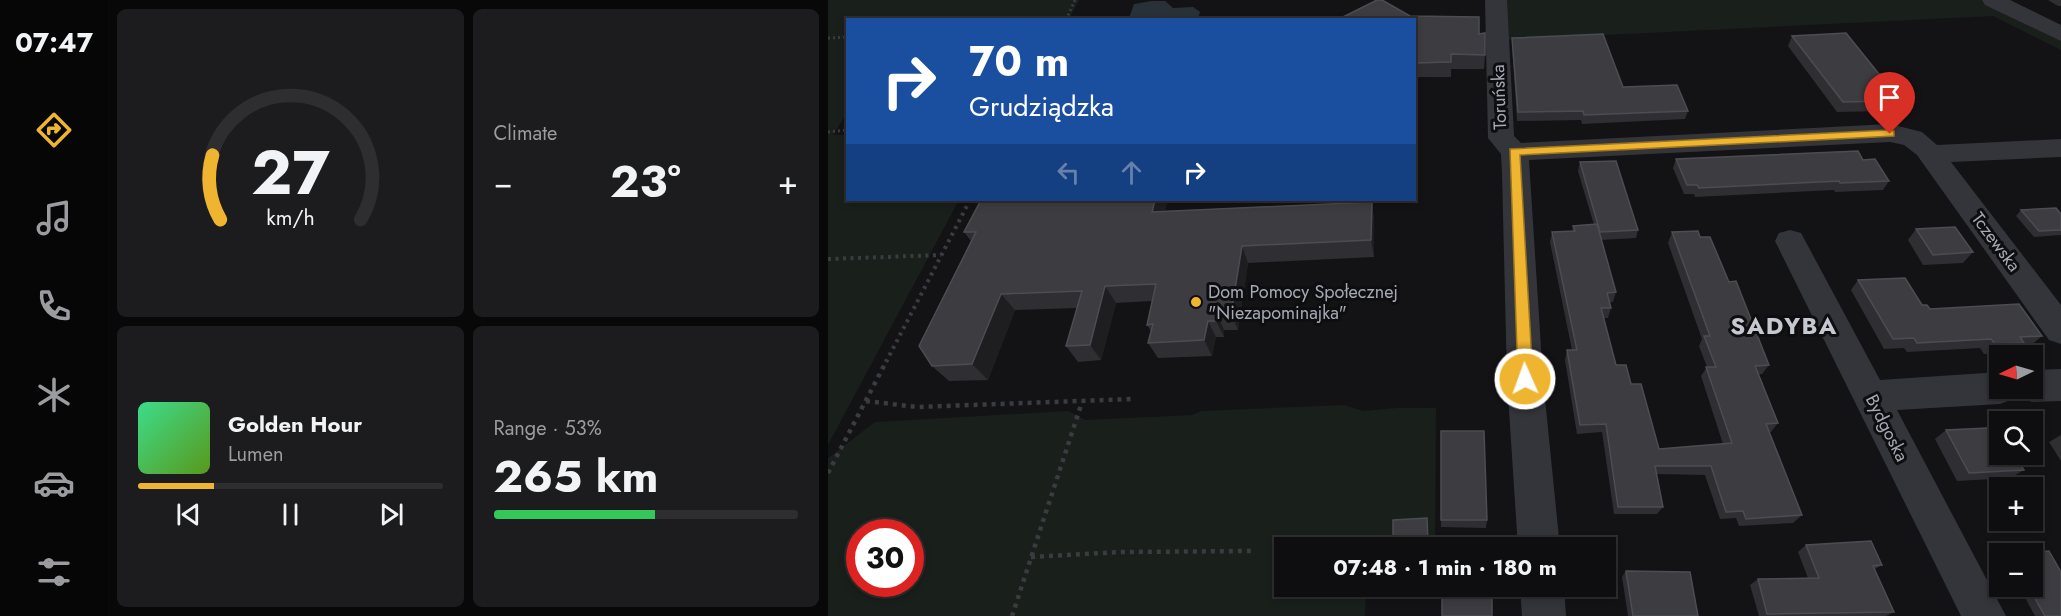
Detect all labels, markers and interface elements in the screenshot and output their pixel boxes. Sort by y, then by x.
text: 07:47 [15,23,93,62]
text: 70 m [969,31,1069,92]
icon: right [870,42,948,120]
street label: Toruńska [1485,64,1513,130]
pin [1864,72,1915,134]
icon: arrive [1873,81,1906,114]
text: Grudziądzka [969,87,1114,126]
icon: directions [33,109,75,151]
text: Climate [494,119,557,148]
text: 27 [251,127,330,217]
text: 23° [610,149,681,214]
icon: left [1052,156,1085,189]
icon: ahead [1115,156,1148,189]
icon: right [1178,156,1211,189]
text: − [494,159,513,206]
text: + [778,159,798,206]
icon: music [33,197,75,239]
text: km/h [266,202,314,233]
street label: Tczewska [1965,207,2027,277]
place label: Dom Pomocy Społecznej "Niezapominajka" [1208,279,1398,326]
icon: phone [33,285,75,327]
marker: Dom Pomocy Społecznej "Niezapominajka" [1189,295,1203,309]
district label: SADYBA [1730,308,1838,343]
north arrow [1989,345,2043,399]
map controls [1989,345,2043,597]
position arrow [1493,347,1557,411]
icon: climate [33,374,75,416]
street label: Bydgoska [1859,390,1915,466]
text: Golden Hour [228,408,362,440]
button: search [1989,411,2043,465]
text: Range · 53% [494,414,602,443]
text: Lumen [228,440,284,469]
text: 265 km [494,444,659,509]
icon: car [33,462,75,504]
button: + [1989,477,2043,531]
icon: previous [172,498,205,531]
icon: pause [274,498,307,531]
icon: next [375,498,408,531]
speed limit sign: 30 [846,519,924,597]
button: − [1989,543,2043,597]
icon: filters [33,551,75,593]
text: 07:48 · 1 min · 180 m [1333,551,1557,583]

